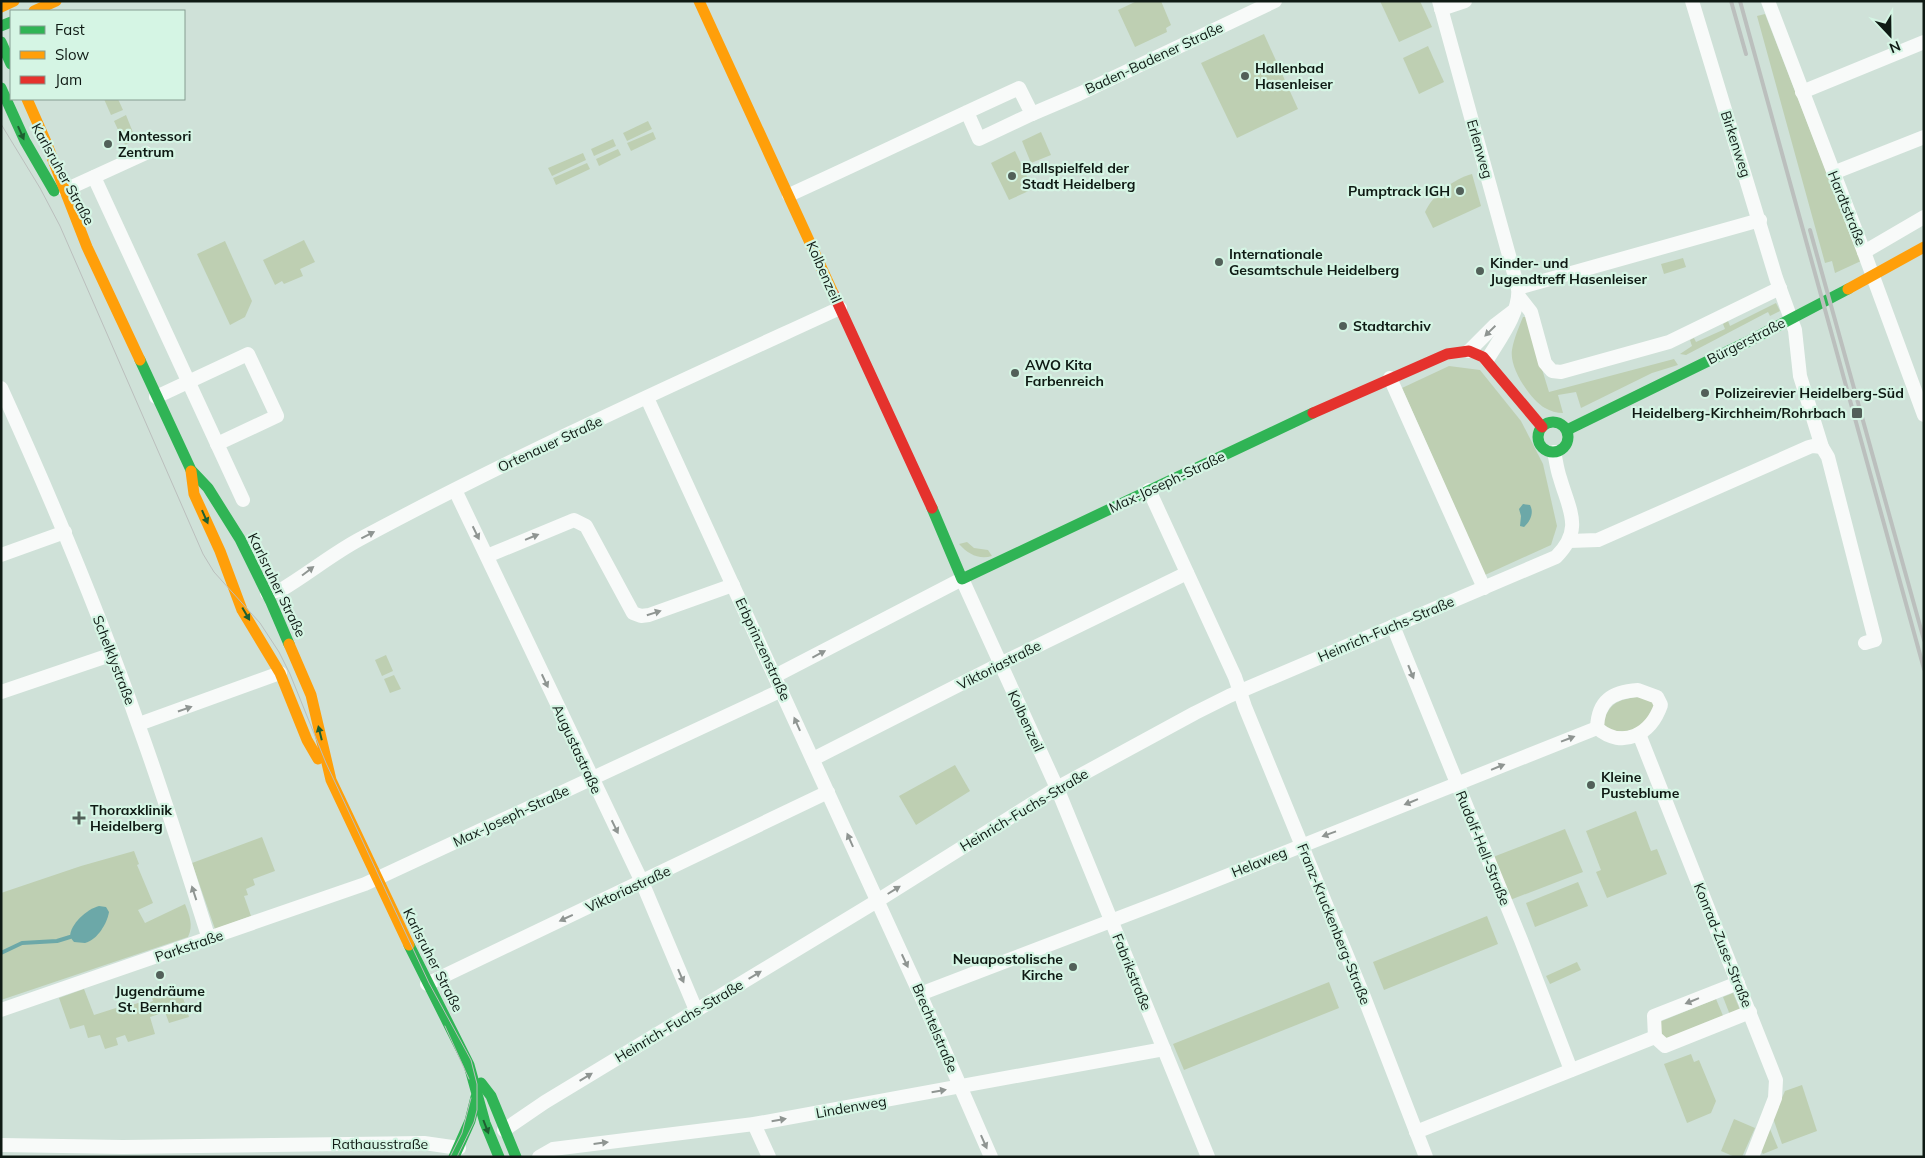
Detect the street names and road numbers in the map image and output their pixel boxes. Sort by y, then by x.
street label: Baden-Badener Straße [1082,18,1226,98]
street label: Birkenweg [1717,108,1755,180]
street label: Erlenweg [1463,117,1497,181]
street label: Karlsruher Straße [28,120,98,228]
street label: Hardtstraße [1824,168,1870,248]
street label: Kolbenzeil [802,238,846,306]
street label: Bürgerstraße [1704,314,1788,368]
street label: Ortenauer Straße [495,412,605,476]
street label: Max-Joseph-Straße [1106,447,1228,517]
street label: Karlsruher Straße [244,530,310,640]
street label: Heinrich-Fuchs-Straße [1315,592,1457,666]
street label: Erbprinzenstraße [731,595,795,703]
street label: Schelklystraße [89,613,139,707]
street label: Viktoriastraße [954,636,1044,694]
street label: Kolbenzeil [1004,687,1048,755]
street label: Augustastraße [548,701,606,797]
street label: Heinrich-Fuchs-Straße [957,765,1091,855]
street label: Max-Joseph-Straße [450,781,572,851]
street label: Rudolf-Hell-Straße [1452,788,1514,908]
street label: Franz-Kruckenberg-Straße [1293,841,1375,1007]
street label: Helaweg [1229,843,1289,881]
street label: Viktoriastraße [583,862,673,916]
street label: Konrad-Zuse-Straße [1690,880,1756,1010]
street label: Karlsruher Straße [399,905,467,1015]
street label: Parkstraße [152,926,226,966]
street label: Fabrikstraße [1108,931,1156,1013]
street label: Heinrich-Fuchs-Straße [612,976,746,1066]
street label: Brechtelstraße [908,981,962,1075]
street label: Lindenweg [814,1092,888,1122]
street label: Rathausstraße [332,1135,428,1153]

